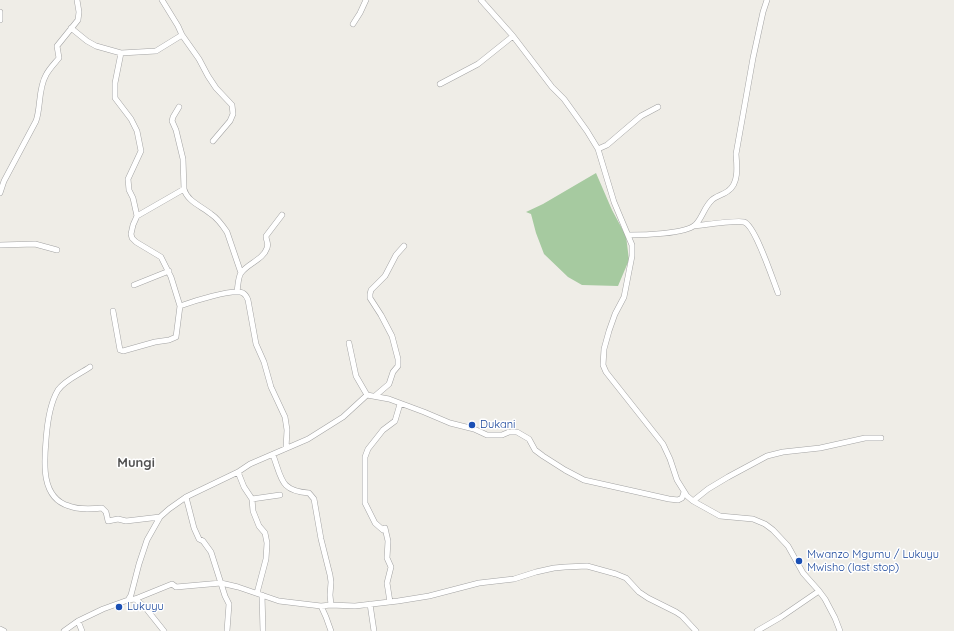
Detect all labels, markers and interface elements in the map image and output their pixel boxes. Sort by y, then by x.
place label: Dukani [480,418,515,432]
marker: Dukani [467,420,477,430]
district label: Mungi [117,455,155,471]
place label: Mwanzo Mgumu / Lukuyu Mwisho (last stop) [807,548,939,574]
marker: Mwanzo Mgumu / Lukuyu Mwisho (last stop) [794,556,804,566]
place label: Lukuyu [127,600,164,614]
marker: Lukuyu [114,602,124,612]

